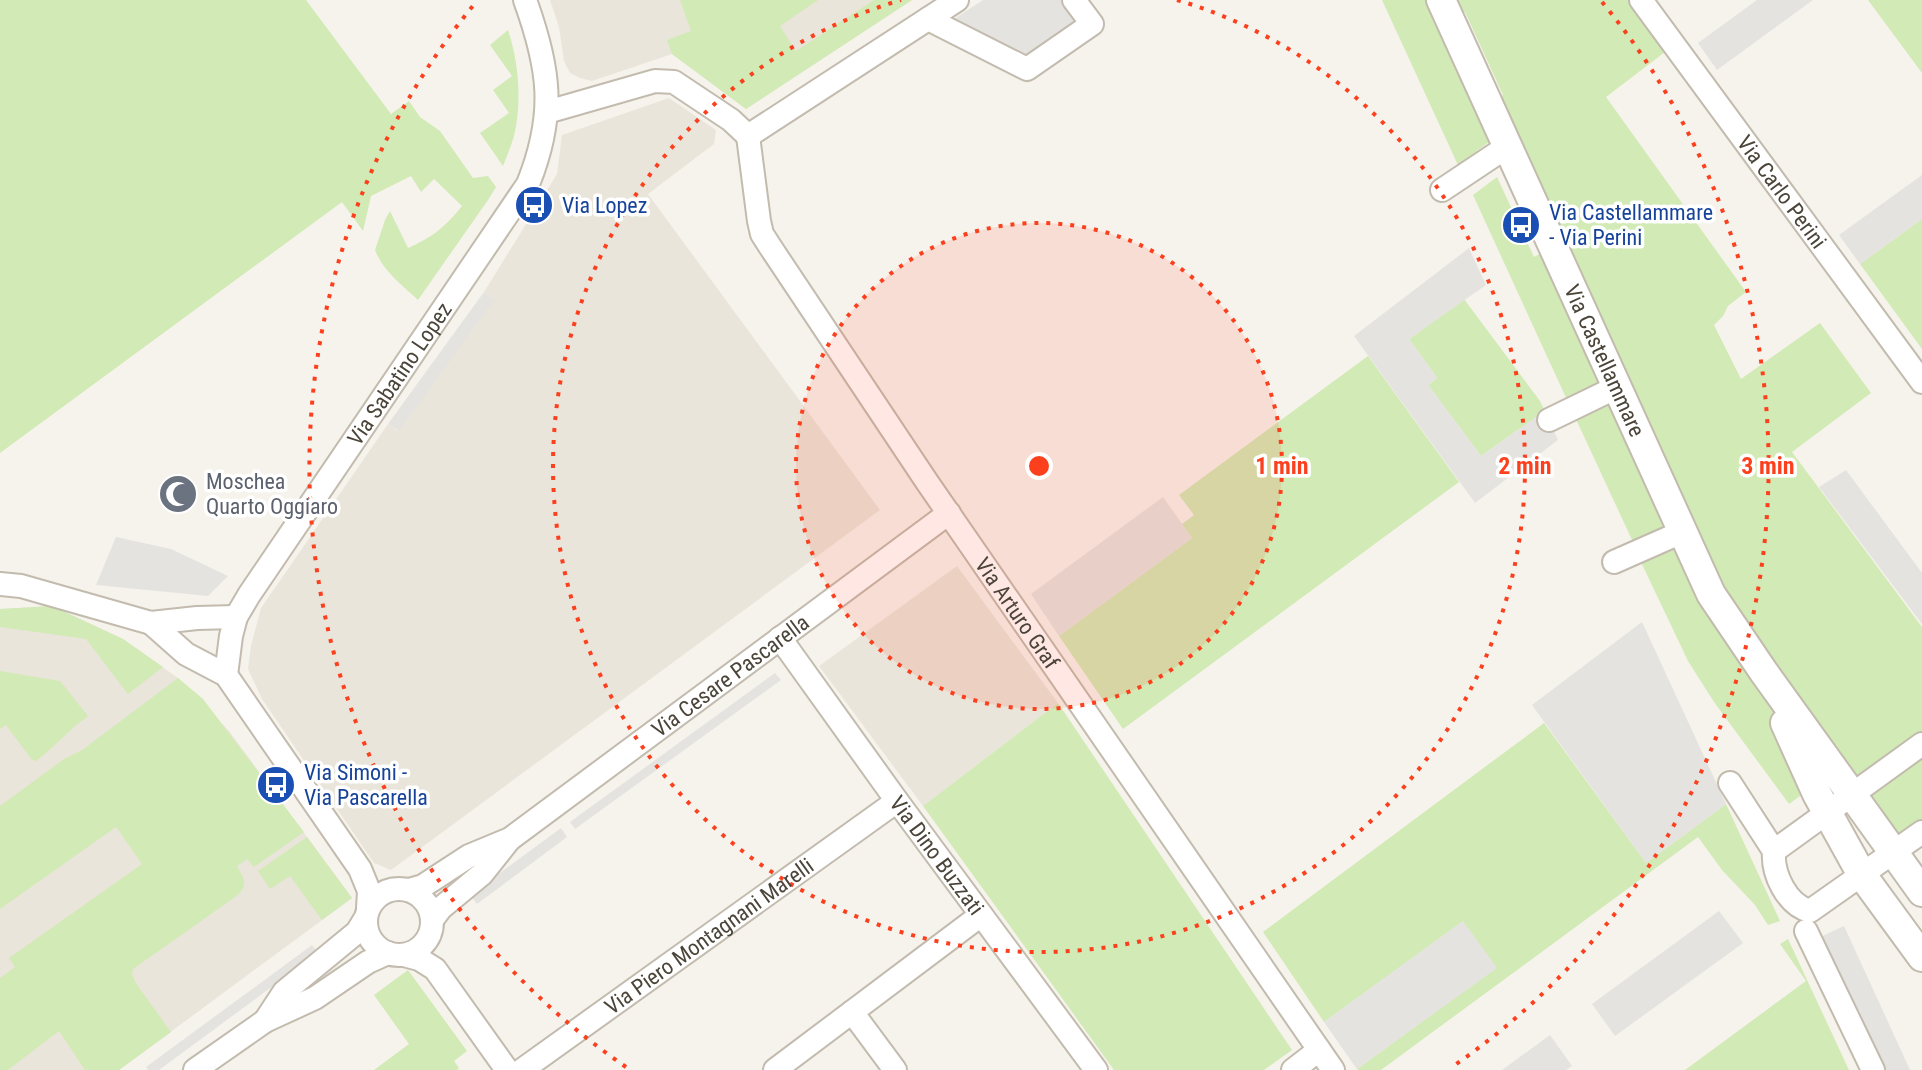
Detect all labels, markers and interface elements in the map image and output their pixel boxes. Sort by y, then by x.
street label: Via Carlo Perini [1732,131,1831,253]
bus stop icon: Via Lopez [513,184,555,226]
place label: Via Lopez [562,193,647,218]
place label: Via Castellammare - Via Perini [1549,200,1713,250]
bus stop icon: Via Castellammare - Via Perini [1500,204,1542,246]
street label: Via Castellammare [1559,281,1650,441]
street label: Via Sabatino Lopez [342,298,457,450]
centre of rings [1025,452,1053,480]
text: 1 min [1255,452,1309,480]
text: 2 min [1498,452,1552,480]
text: 3 min [1741,452,1795,480]
place label: Moschea Quarto Oggiaro [206,469,338,519]
mosque icon: Moschea Quarto Oggiaro [157,473,199,515]
street label: Via Arturo Graf [970,553,1064,674]
street label: Via Cesare Pascarella [647,610,814,742]
place label: Via Simoni - Via Pascarella [304,760,428,810]
bus stop icon: Via Simoni - Via Pascarella [255,764,297,806]
street label: Via Dino Buzzati [885,791,989,920]
street label: Via Piero Montagnani Marelli [600,853,818,1020]

